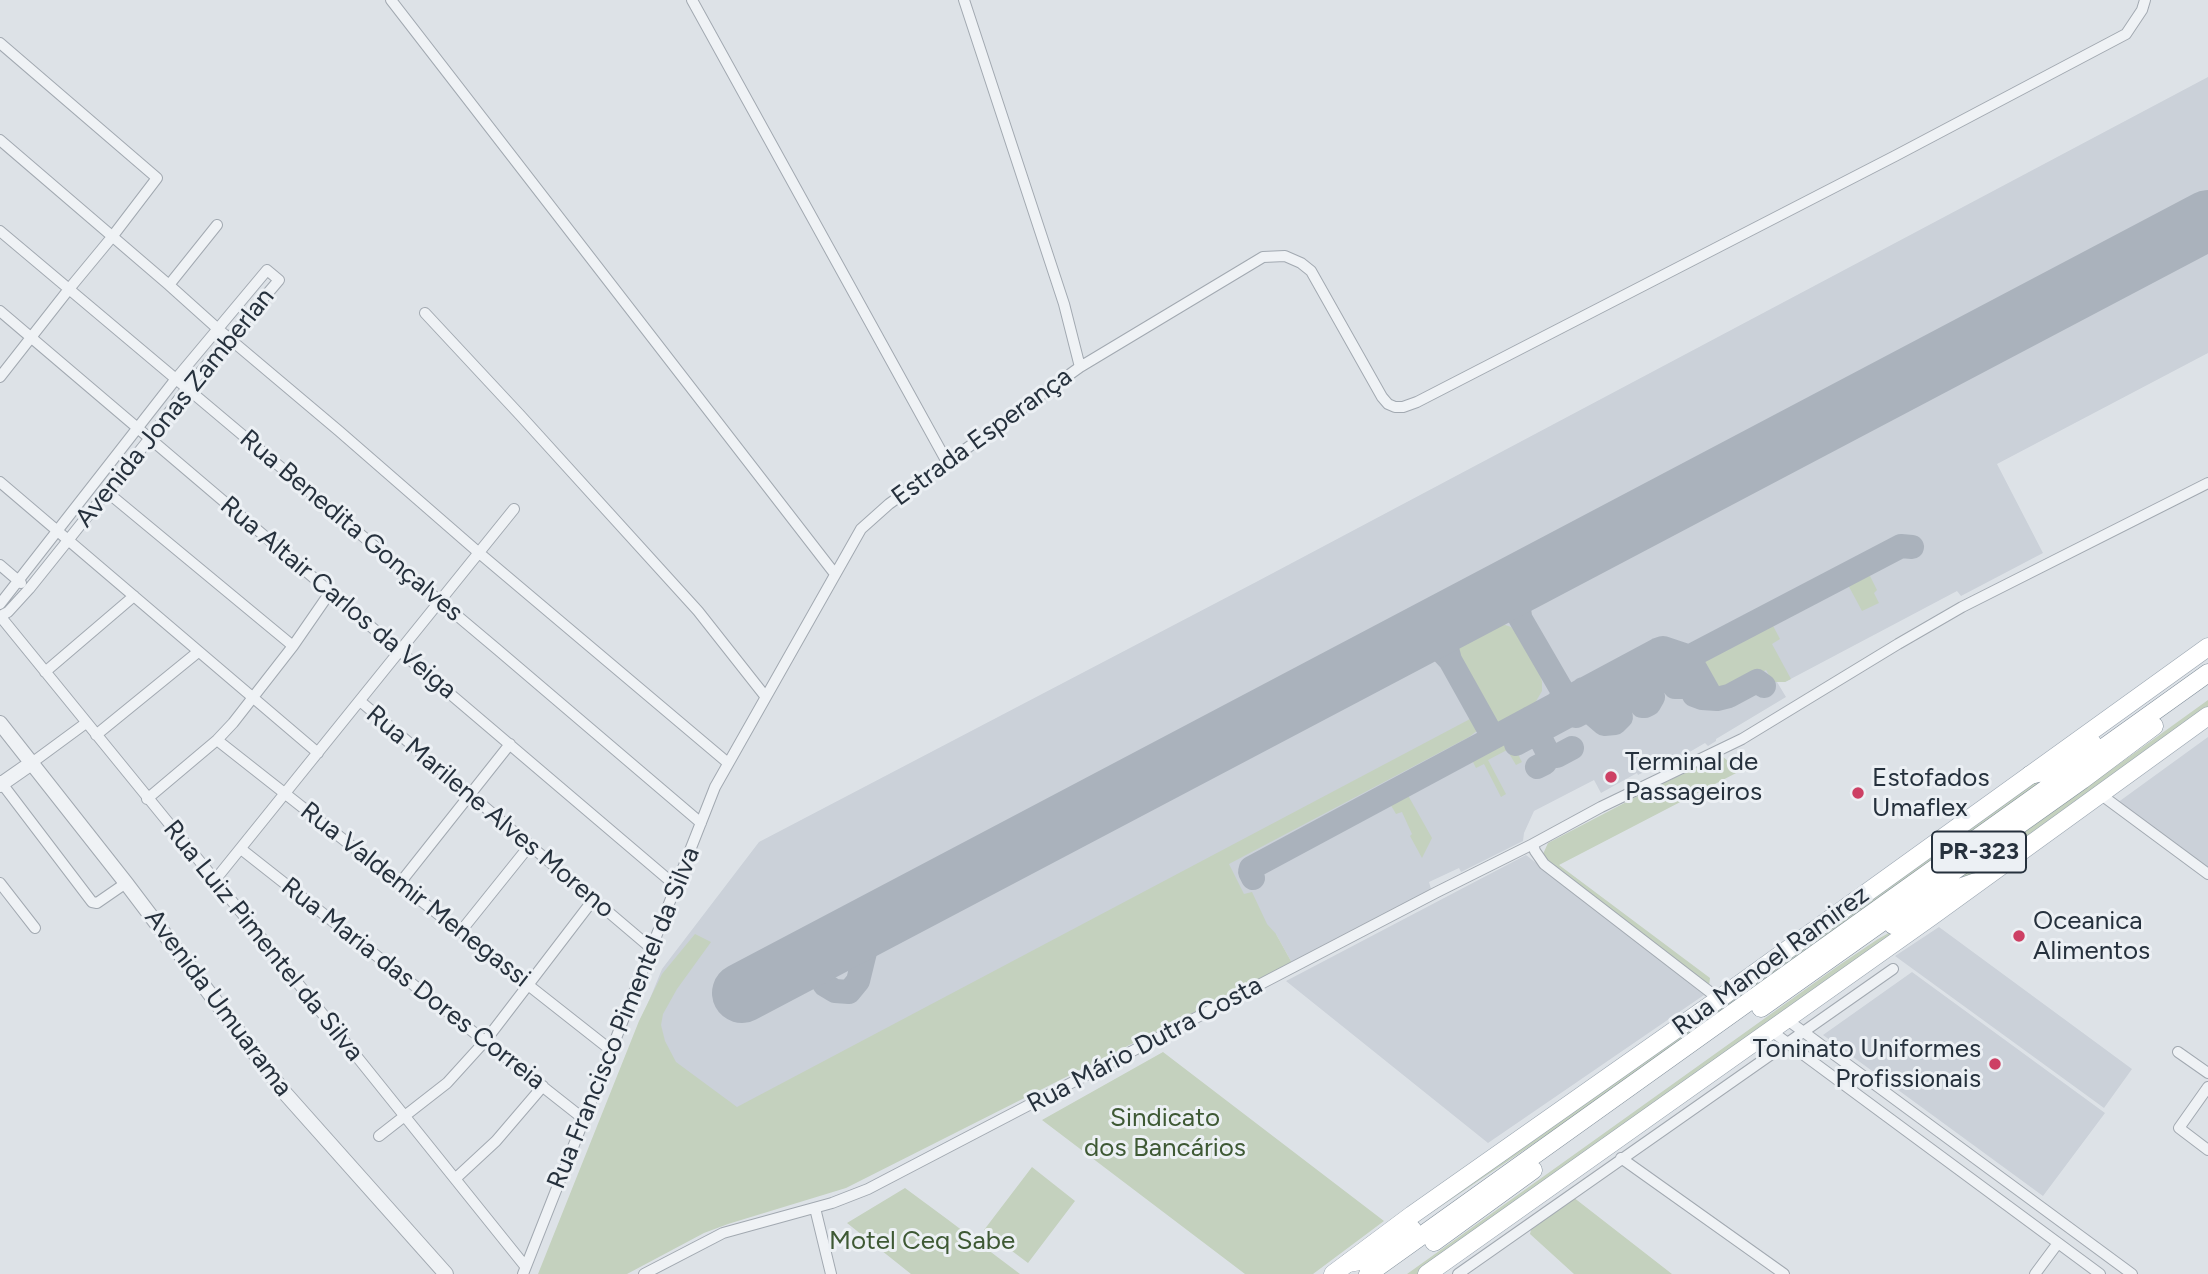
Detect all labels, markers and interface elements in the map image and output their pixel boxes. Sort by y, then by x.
street label: Avenida Jonas Zamberlan [69,282,281,534]
street label: Estrada Esperança [886,361,1078,513]
street label: Rua Benedita Gonçalves [233,423,469,629]
street label: Rua Altair Carlos da Veiga [214,490,462,706]
street label: Rua Marilene Alves Moreno [360,699,620,925]
place label: Terminal de Passageiros [1625,746,1762,808]
place label: Estofados Umaflex [1872,762,1990,824]
marker: Terminal de Passageiros [1603,769,1619,785]
marker: Estofados Umaflex [1850,785,1866,801]
street label: Rua Valdemir Menegassi [294,796,536,994]
street label: Rua Luiz Pimentel da Silva [156,814,370,1068]
road number: PR-323 [1932,832,2026,872]
street label: Rua Francisco Pimentel da Silva [541,843,707,1193]
street label: Rua Maria das Dores Correia [275,871,551,1097]
street label: Rua Manoel Ramirez [1667,879,1875,1043]
street label: Avenida Umuarama [138,903,298,1103]
place label: Oceanica Alimentos [2033,905,2150,967]
marker: Oceanica Alimentos [2011,928,2027,944]
street label: Rua Mário Dutra Costa [1022,970,1268,1120]
place label: Toninato Uniformes Profissionais [1753,1033,1981,1094]
marker: Toninato Uniformes Profissionais [1987,1056,2003,1072]
park label: Sindicato dos Bancários [1084,1102,1246,1164]
park label: Motel Ceq Sabe [829,1225,1015,1257]

